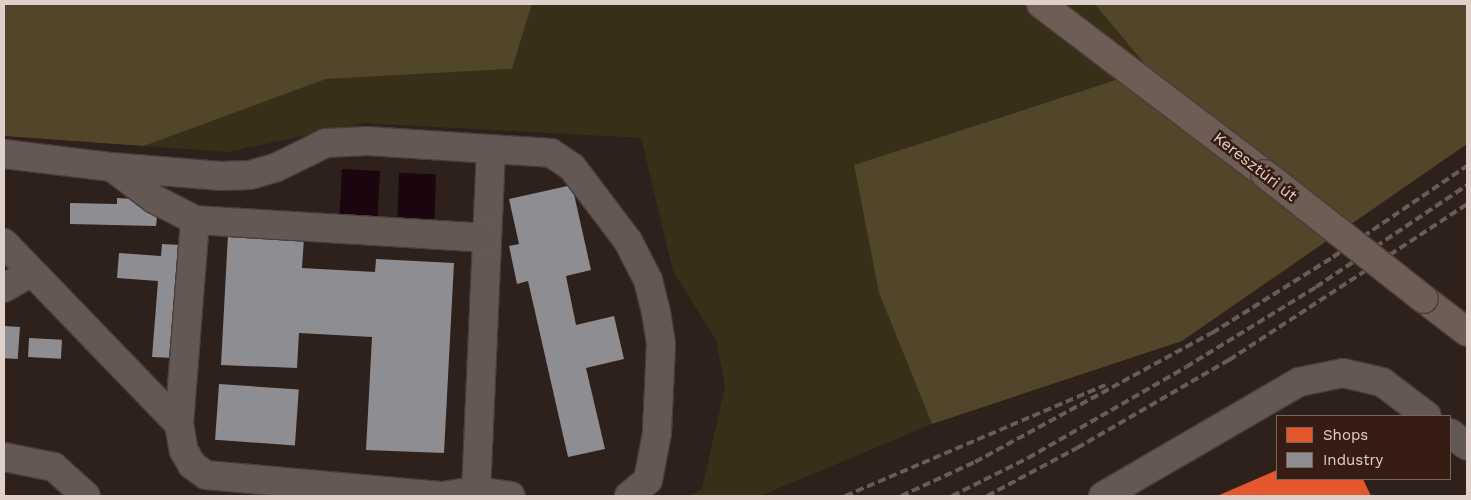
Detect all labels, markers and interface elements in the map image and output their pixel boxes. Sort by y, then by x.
street label: Keresztúri út [1209,128,1301,206]
legend [1276,415,1451,480]
text: Shops [1323,426,1368,444]
text: Industry [1323,451,1383,469]

